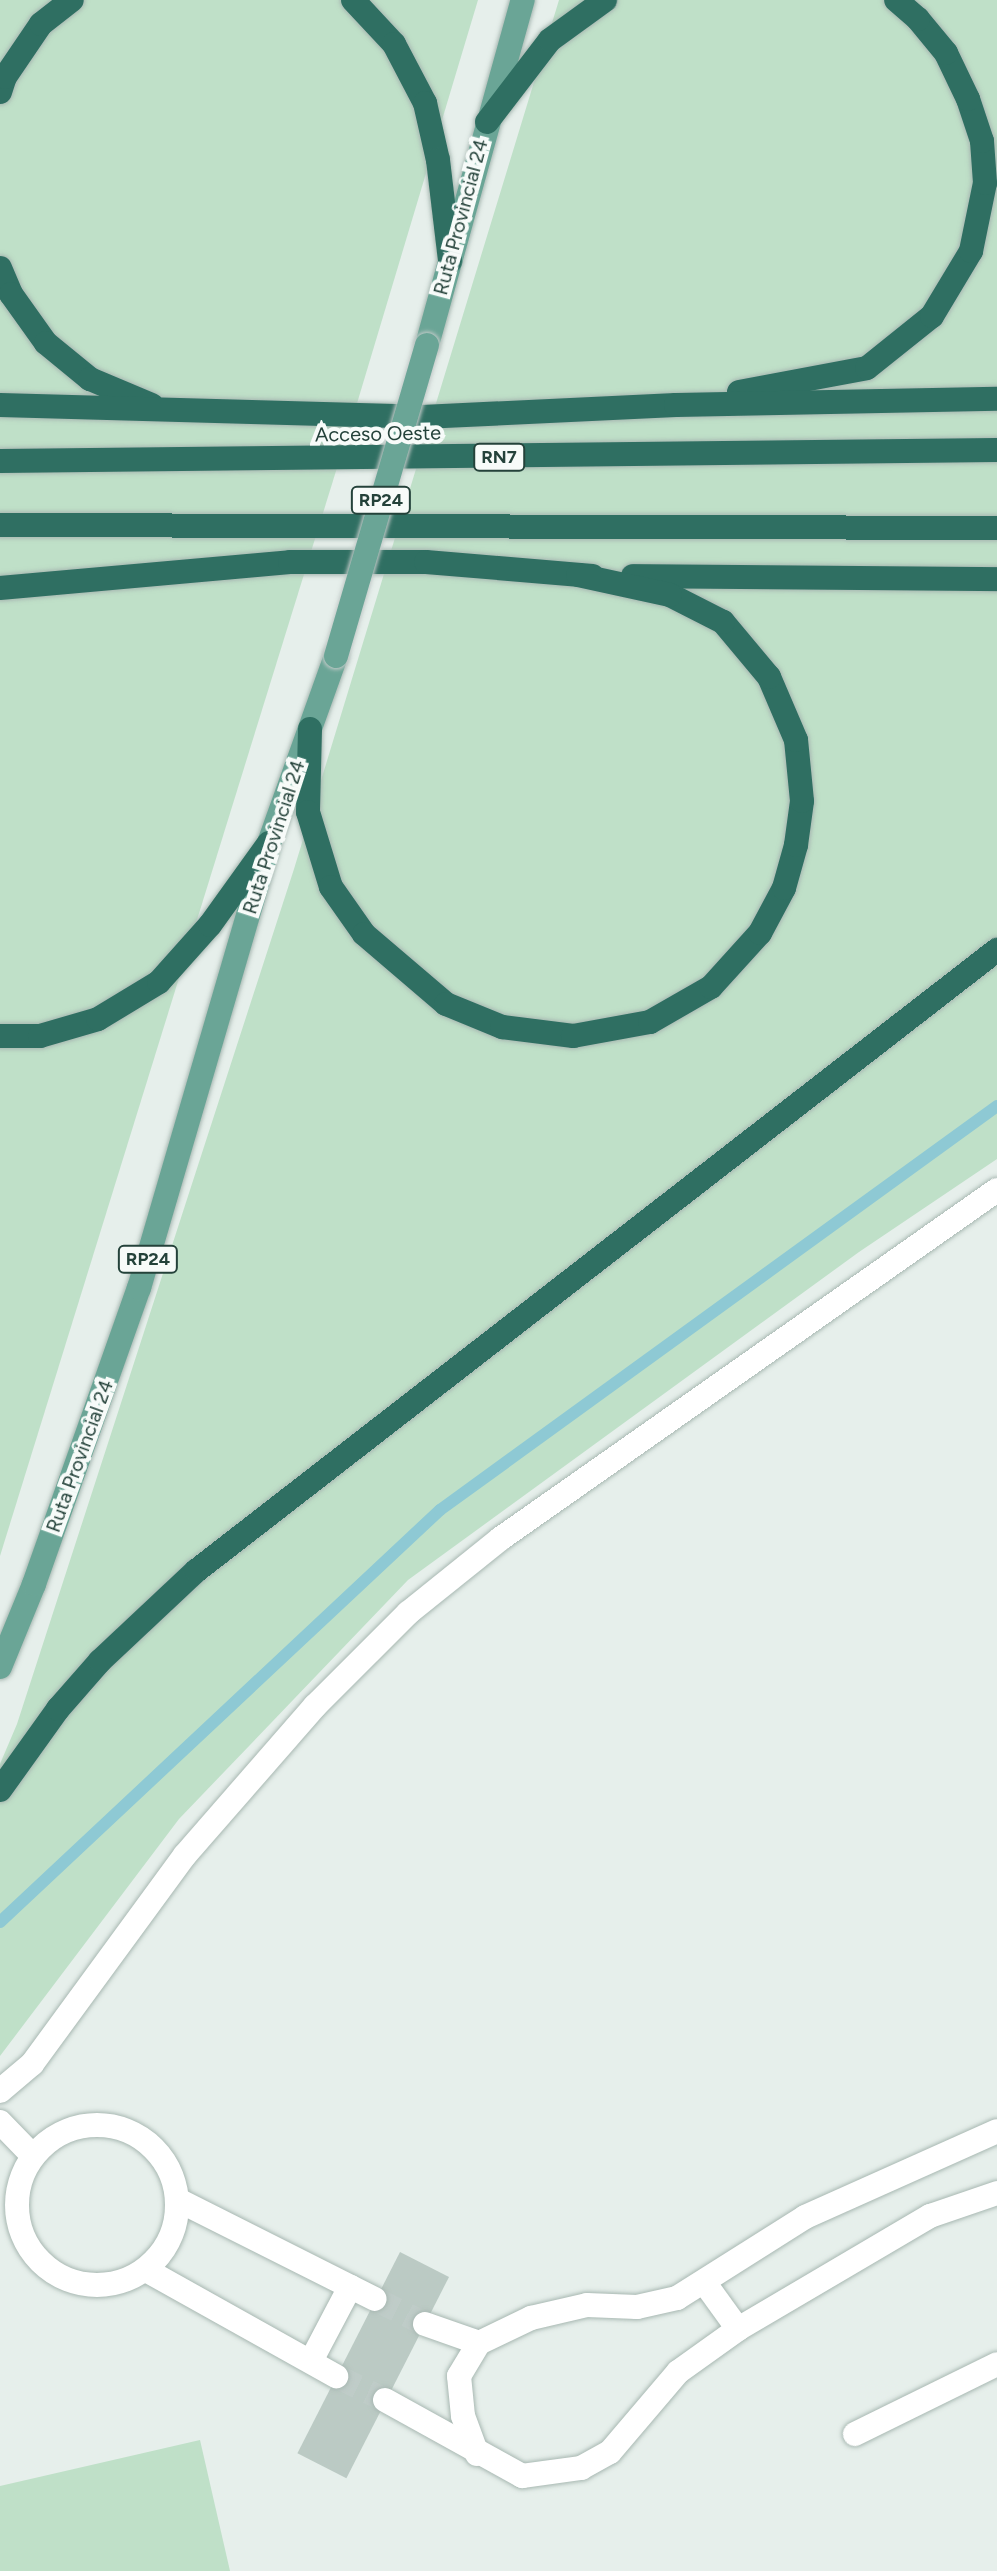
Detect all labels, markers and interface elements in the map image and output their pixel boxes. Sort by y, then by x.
street label: Ruta Provincial 24 [429,136,493,298]
street label: Acceso Oeste [315,421,441,447]
road number: RN7 [473,443,525,471]
road number: RP24 [349,486,413,514]
street label: Ruta Provincial 24 [238,757,310,917]
road number: RP24 [116,1245,180,1273]
street label: Ruta Provincial 24 [41,1376,119,1536]

